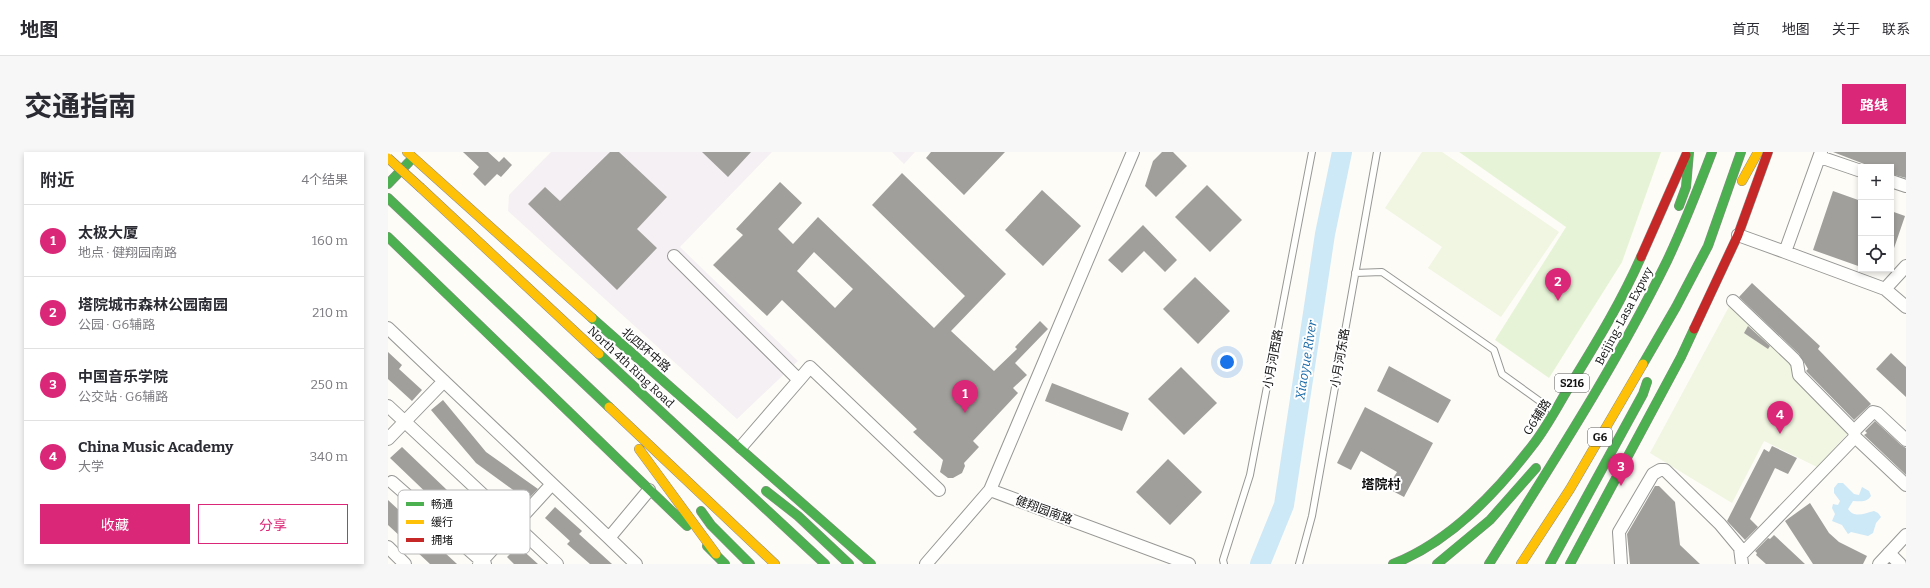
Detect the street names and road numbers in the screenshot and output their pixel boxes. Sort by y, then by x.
street label: Beijing-Lasa Expwy [1592,264,1656,367]
street label: North 4th Ring Road [585,323,677,411]
street label: 北四环中路 [619,325,673,375]
street label: 小月河东路 [1328,327,1352,389]
street label: 小月河西路 [1260,328,1286,390]
road number: S216 [1555,374,1589,392]
street label: G6辅路 [1520,396,1554,438]
road number: G6 [1588,428,1612,446]
street label: 健翔园南路 [1013,493,1075,527]

